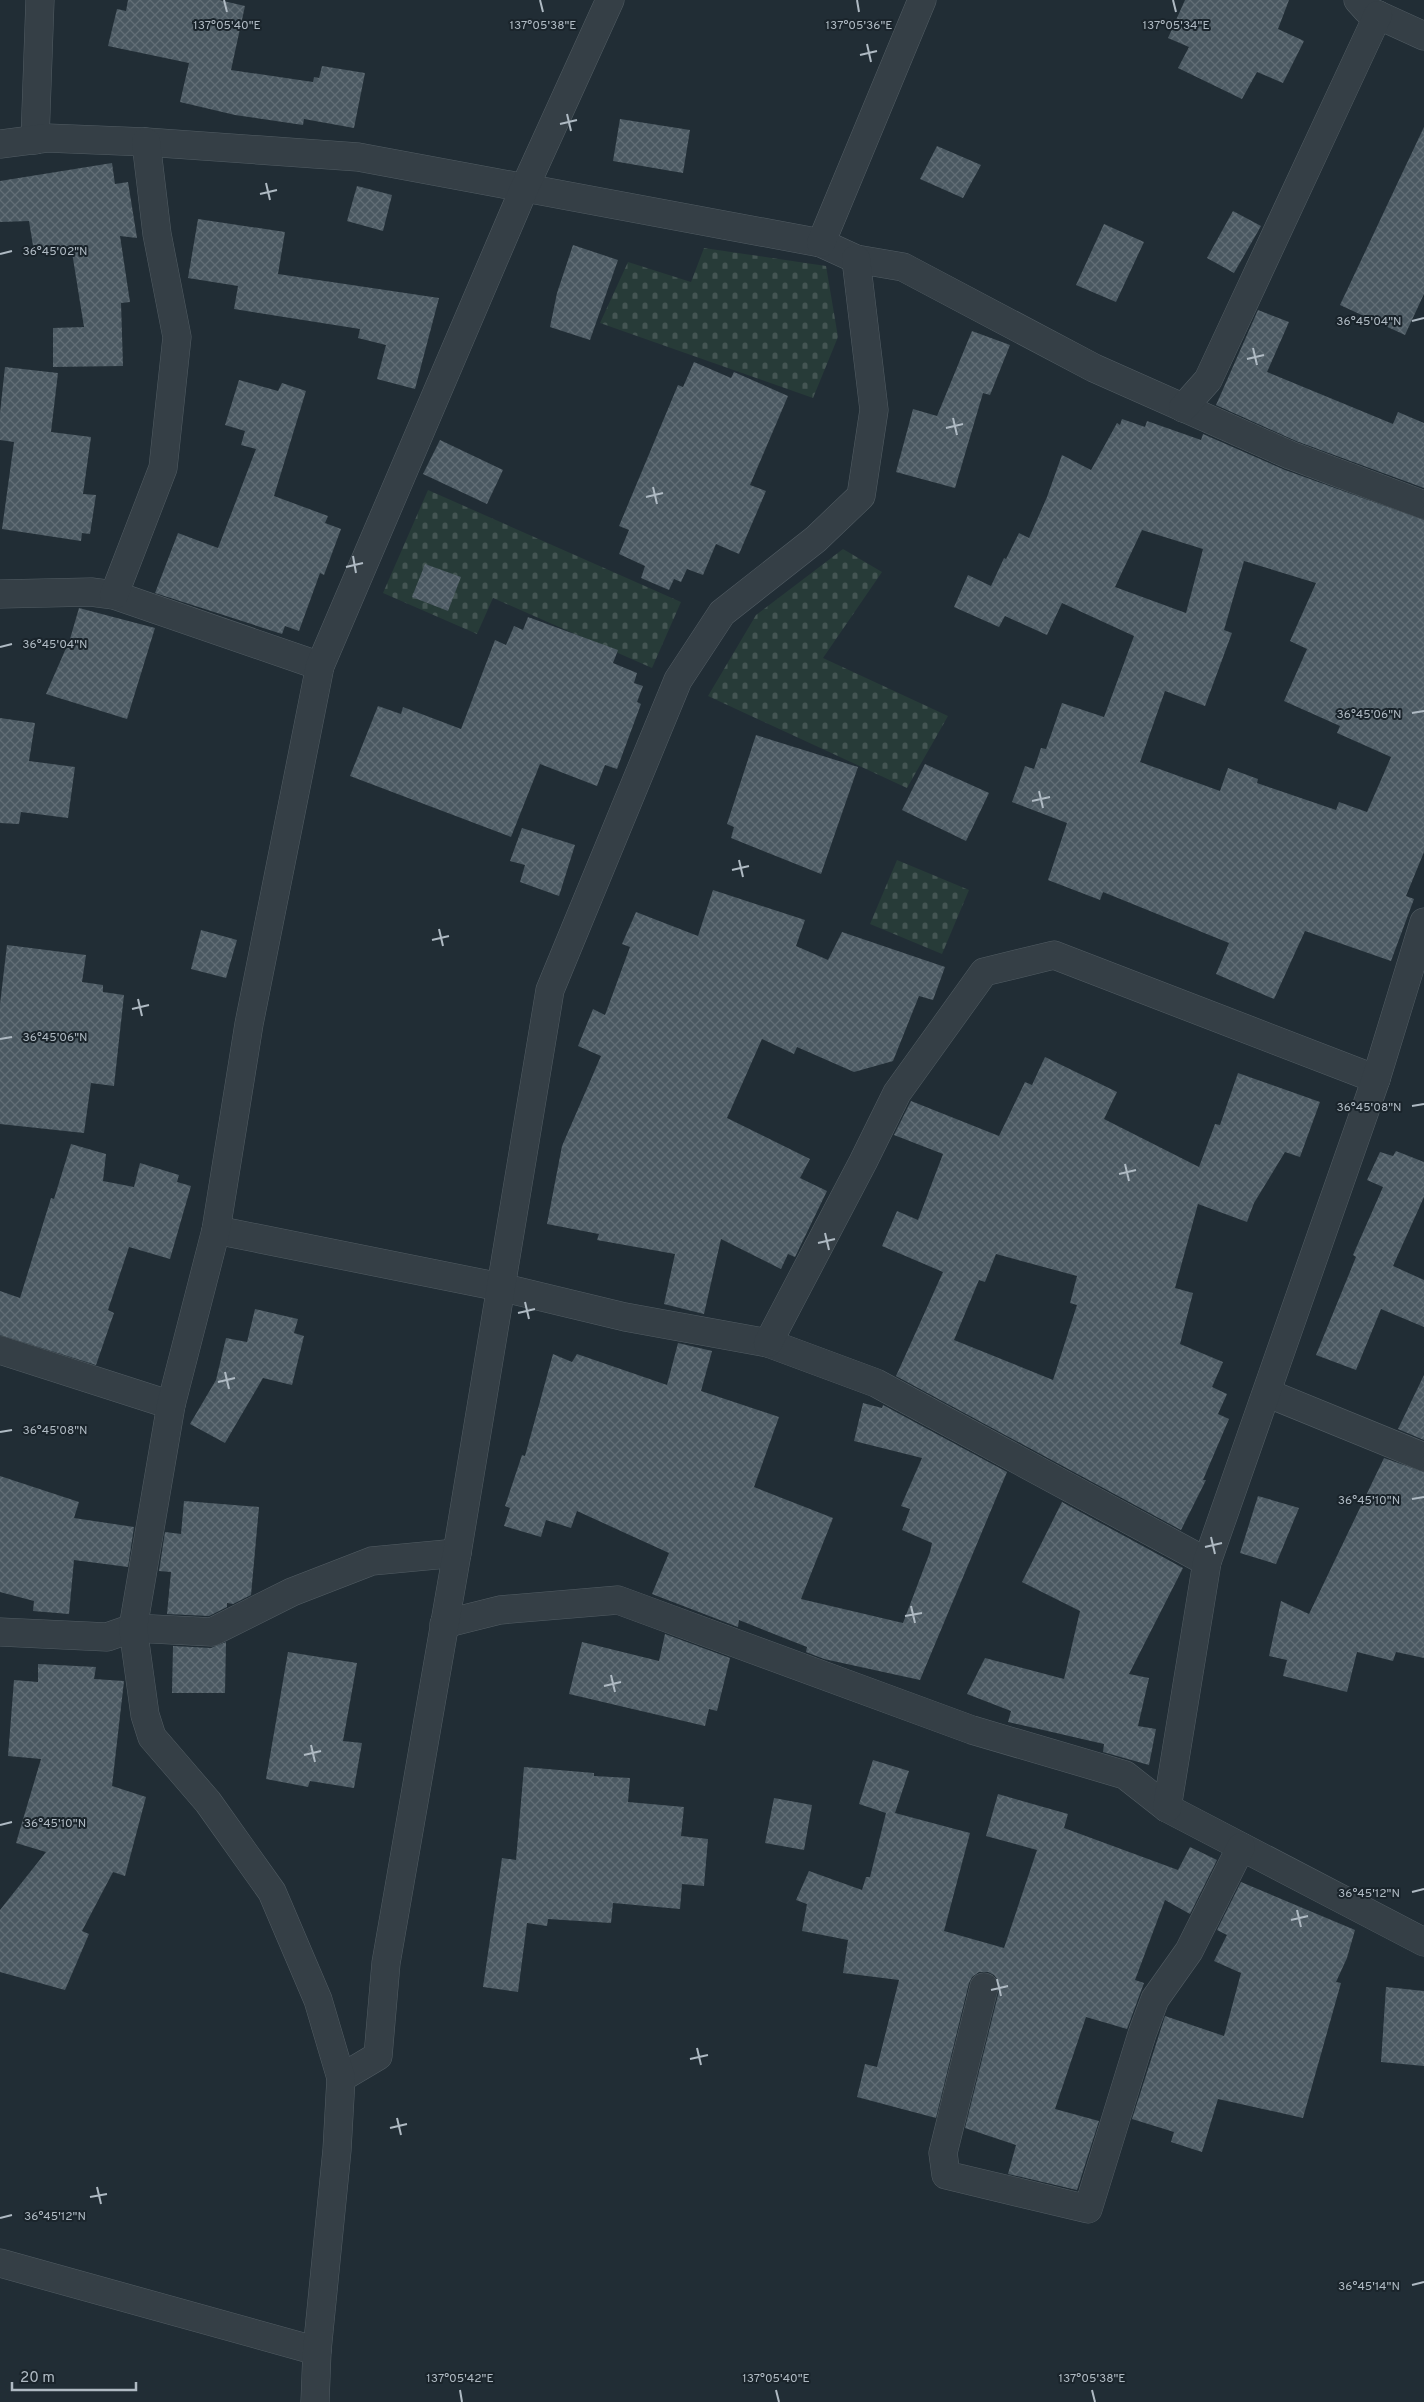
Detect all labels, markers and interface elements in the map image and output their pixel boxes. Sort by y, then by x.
text: 137°05'40"E [193,18,261,34]
text: 137°05'38"E [509,18,577,34]
text: 137°05'36"E [826,18,892,34]
text: 137°05'34"E [1142,18,1210,34]
text: 36°45'02"N [22,244,88,260]
text: 36°45'04"N [1336,314,1402,330]
text: 36°45'04"N [22,637,88,653]
text: 36°45'06"N [1337,707,1401,723]
text: 36°45'06"N [23,1030,87,1046]
text: 36°45'08"N [1336,1100,1402,1116]
text: 36°45'08"N [22,1423,88,1439]
text: 36°45'10"N [1338,1493,1400,1509]
text: 36°45'10"N [24,1816,86,1832]
text: 36°45'12"N [1338,1886,1400,1902]
text: 36°45'12"N [24,2209,86,2225]
text: 36°45'14"N [1338,2279,1400,2295]
scale bar [12,2360,136,2392]
text: 20 m [20,2369,55,2388]
text: 137°05'42"E [426,2371,494,2387]
text: 137°05'40"E [742,2371,810,2387]
text: 137°05'38"E [1058,2371,1126,2387]

